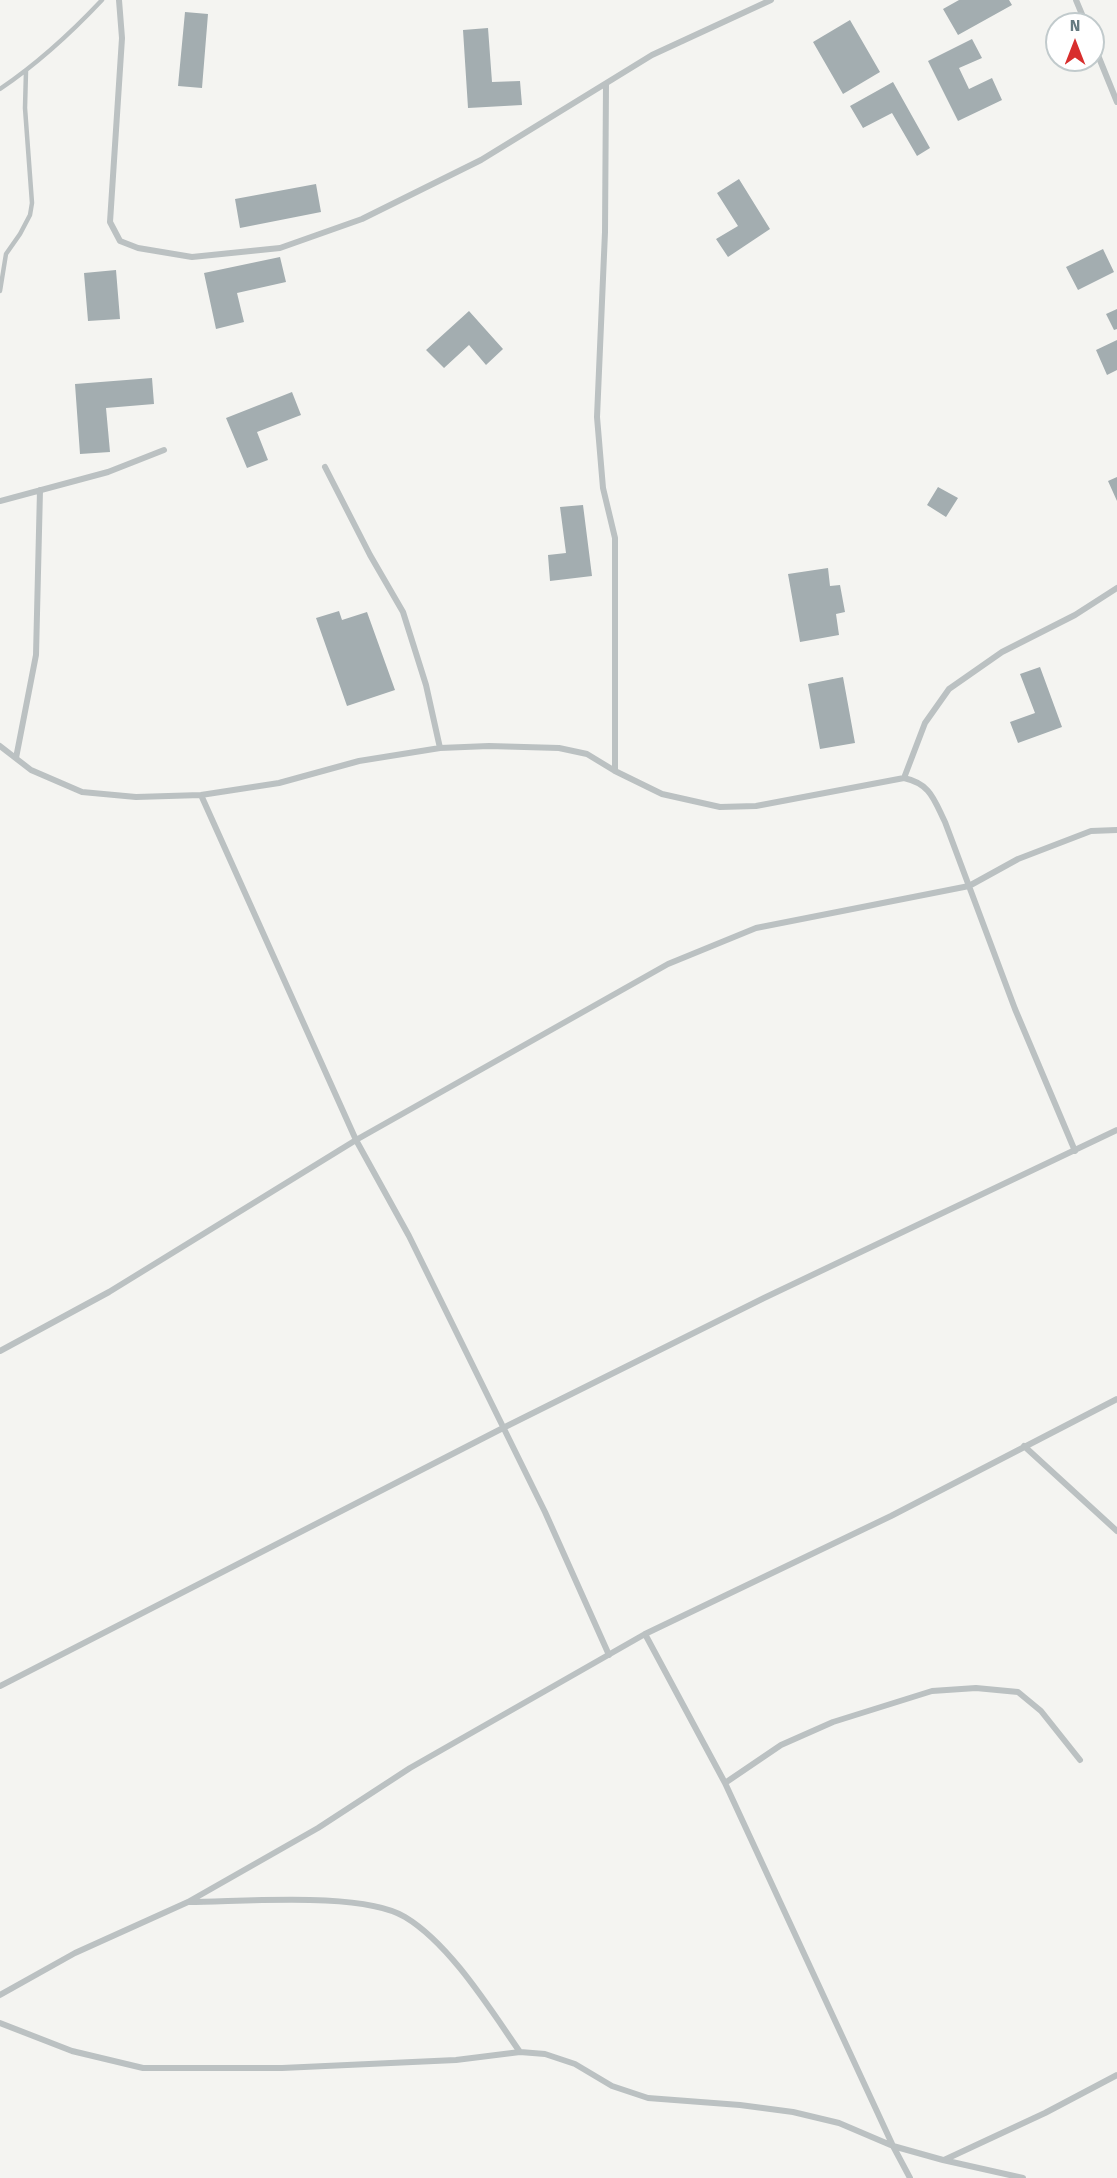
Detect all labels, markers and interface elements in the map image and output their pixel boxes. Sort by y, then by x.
north arrow [1045,12,1105,72]
text: N [1070,16,1080,35]

